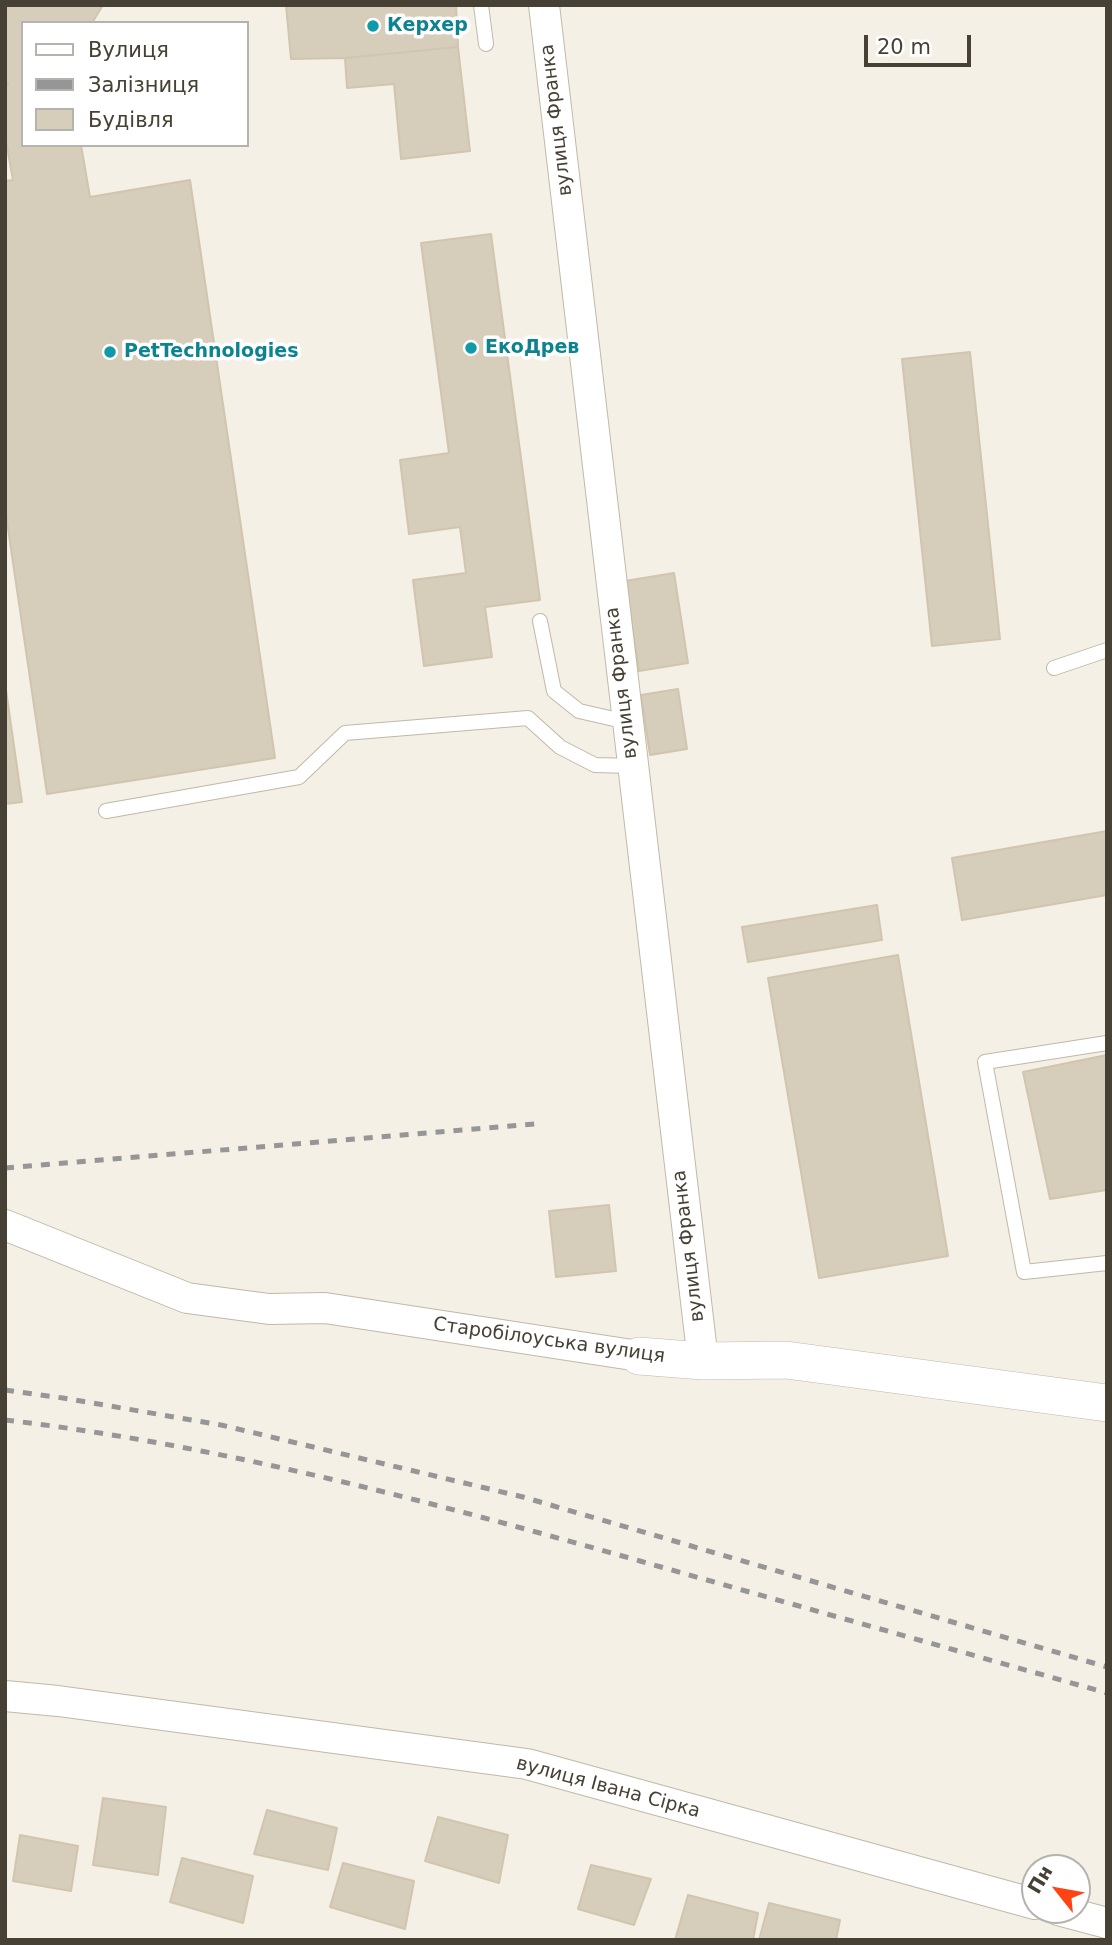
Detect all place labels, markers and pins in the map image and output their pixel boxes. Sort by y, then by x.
place label: Керхер [387,15,468,37]
marker: Керхер [365,18,381,34]
place label: ЕкоДрев [485,337,579,359]
marker: ЕкоДрев [463,340,479,356]
place label: PetTechnologies [124,341,298,363]
marker: PetTechnologies [102,344,118,360]

